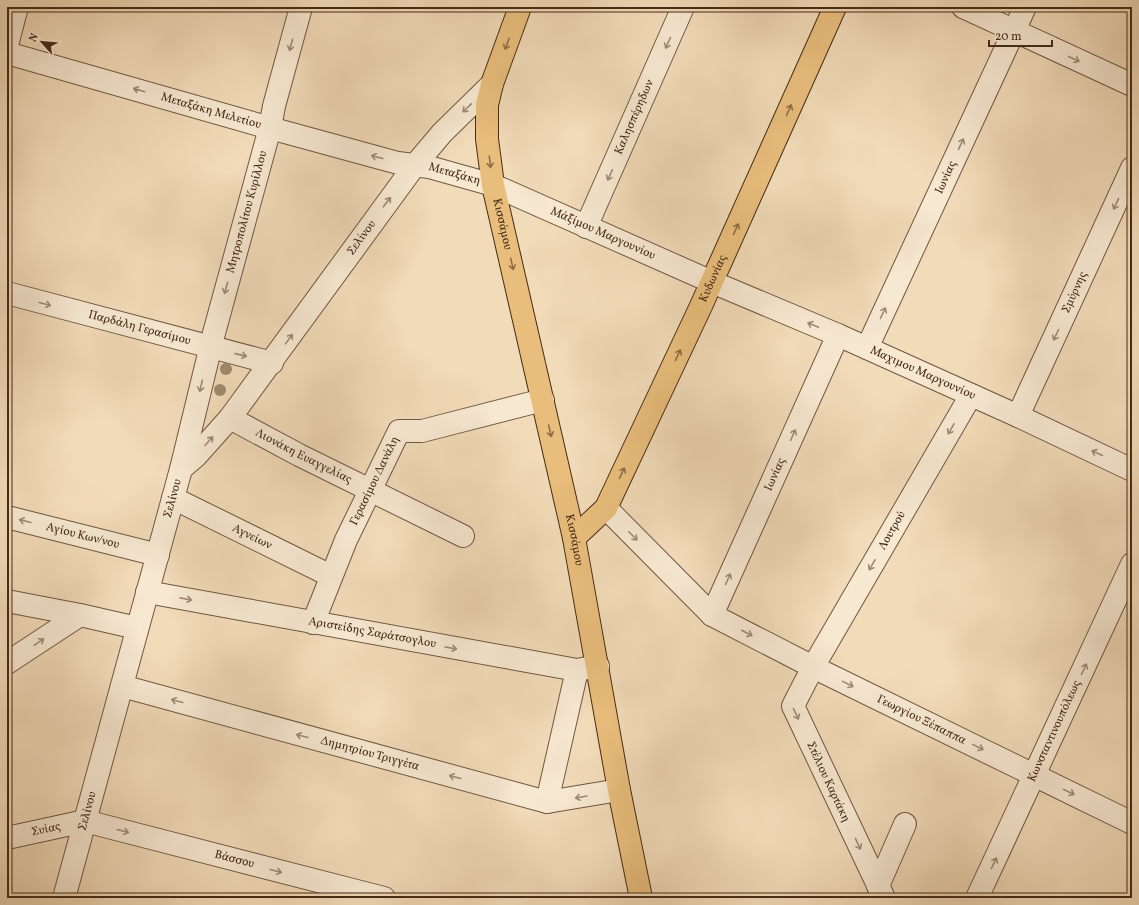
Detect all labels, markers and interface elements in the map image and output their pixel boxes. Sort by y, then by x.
north arrow [22,22,62,62]
scale bar [989,22,1052,48]
text: 20 m [995,29,1022,45]
text: N [26,31,43,45]
one-way arrow [663,36,671,48]
one-way arrow [502,37,510,49]
one-way arrow [286,38,294,51]
one-way arrow [1068,55,1080,63]
street label: Καλησπέρηδων [611,77,658,157]
one-way arrow [132,86,145,94]
street label: Μεταξάκη Μελετίου [159,89,263,133]
one-way arrow [462,104,472,113]
one-way arrow [786,105,793,117]
one-way arrow [958,138,965,150]
street label: Μητροπολίτου Κυρίλλου [223,149,271,275]
one-way arrow [371,153,384,160]
one-way arrow [486,155,494,168]
street label: Ιωνίας [931,158,961,197]
street label: Μεταξάκη [427,159,482,189]
one-way arrow [605,168,613,180]
one-way arrow [383,197,392,208]
street label: Κισσάμου [488,197,516,252]
one-way arrow [1112,197,1119,209]
street label: Μάξίμου Mαργουνίου [548,203,658,264]
street label: Σελίνου [344,217,380,259]
one-way arrow [733,223,740,235]
street label: Κυδωνίας [696,252,731,305]
one-way arrow [508,257,516,270]
street label: Σμύρνης [1058,269,1091,316]
one-way arrow [222,281,230,294]
one-way arrow [38,300,51,308]
street label: Παρδάλη Γερασίμου [86,307,193,349]
one-way arrow [880,307,887,319]
one-way arrow [807,320,819,328]
one-way arrow [1052,328,1059,340]
one-way arrow [285,333,293,344]
street label: Μαχιμου Mαργουνίου [867,342,978,404]
one-way arrow [675,349,682,361]
one-way arrow [234,352,247,360]
one-way arrow [197,379,205,392]
one-way arrow [947,423,955,435]
one-way arrow [547,424,555,437]
street label: Λιονάκη Ευαγγελίας [252,425,355,488]
one-way arrow [790,430,797,442]
street label: Γερασίμου Δανάλη [346,434,403,528]
one-way arrow [205,436,214,447]
one-way arrow [1091,449,1103,456]
street label: Ιωνίας [761,455,790,494]
one-way arrow [619,467,626,479]
street label: Σελίνου [160,477,186,520]
street label: Λουτρού [875,508,910,553]
street label: Κισσάμου [561,513,587,567]
one-way arrow [19,517,32,524]
street label: Αγίου Κων/νου [44,519,121,553]
street label: Αγνείων [229,520,275,554]
one-way arrow [628,531,638,540]
one-way arrow [868,559,876,571]
one-way arrow [725,574,733,586]
one-way arrow [179,595,192,603]
street label: Αριστείδης Σαράτσογλου [307,613,438,652]
one-way arrow [741,630,753,637]
one-way arrow [34,638,45,646]
one-way arrow [444,644,457,652]
one-way arrow [1081,663,1088,675]
street label: Κωνσταντινουπόλεως [1024,678,1085,785]
one-way arrow [842,681,854,688]
street label: Γεωργίου Ξέπαππα [874,691,969,749]
one-way arrow [171,697,184,705]
one-way arrow [793,707,800,719]
one-way arrow [296,732,309,739]
street label: Δημητρίου Τριγγέτα [319,733,421,775]
street label: Στέλιου Καρτάκη [802,739,854,825]
one-way arrow [971,744,983,751]
one-way arrow [449,773,462,781]
one-way arrow [1063,789,1075,796]
street label: Σελίνου [75,790,101,832]
one-way arrow [575,793,588,801]
street label: Συίας [30,819,62,840]
one-way arrow [116,827,129,835]
one-way arrow [855,838,862,850]
street label: Βάσσου [213,847,256,872]
one-way arrow [991,857,998,869]
one-way arrow [269,867,282,875]

